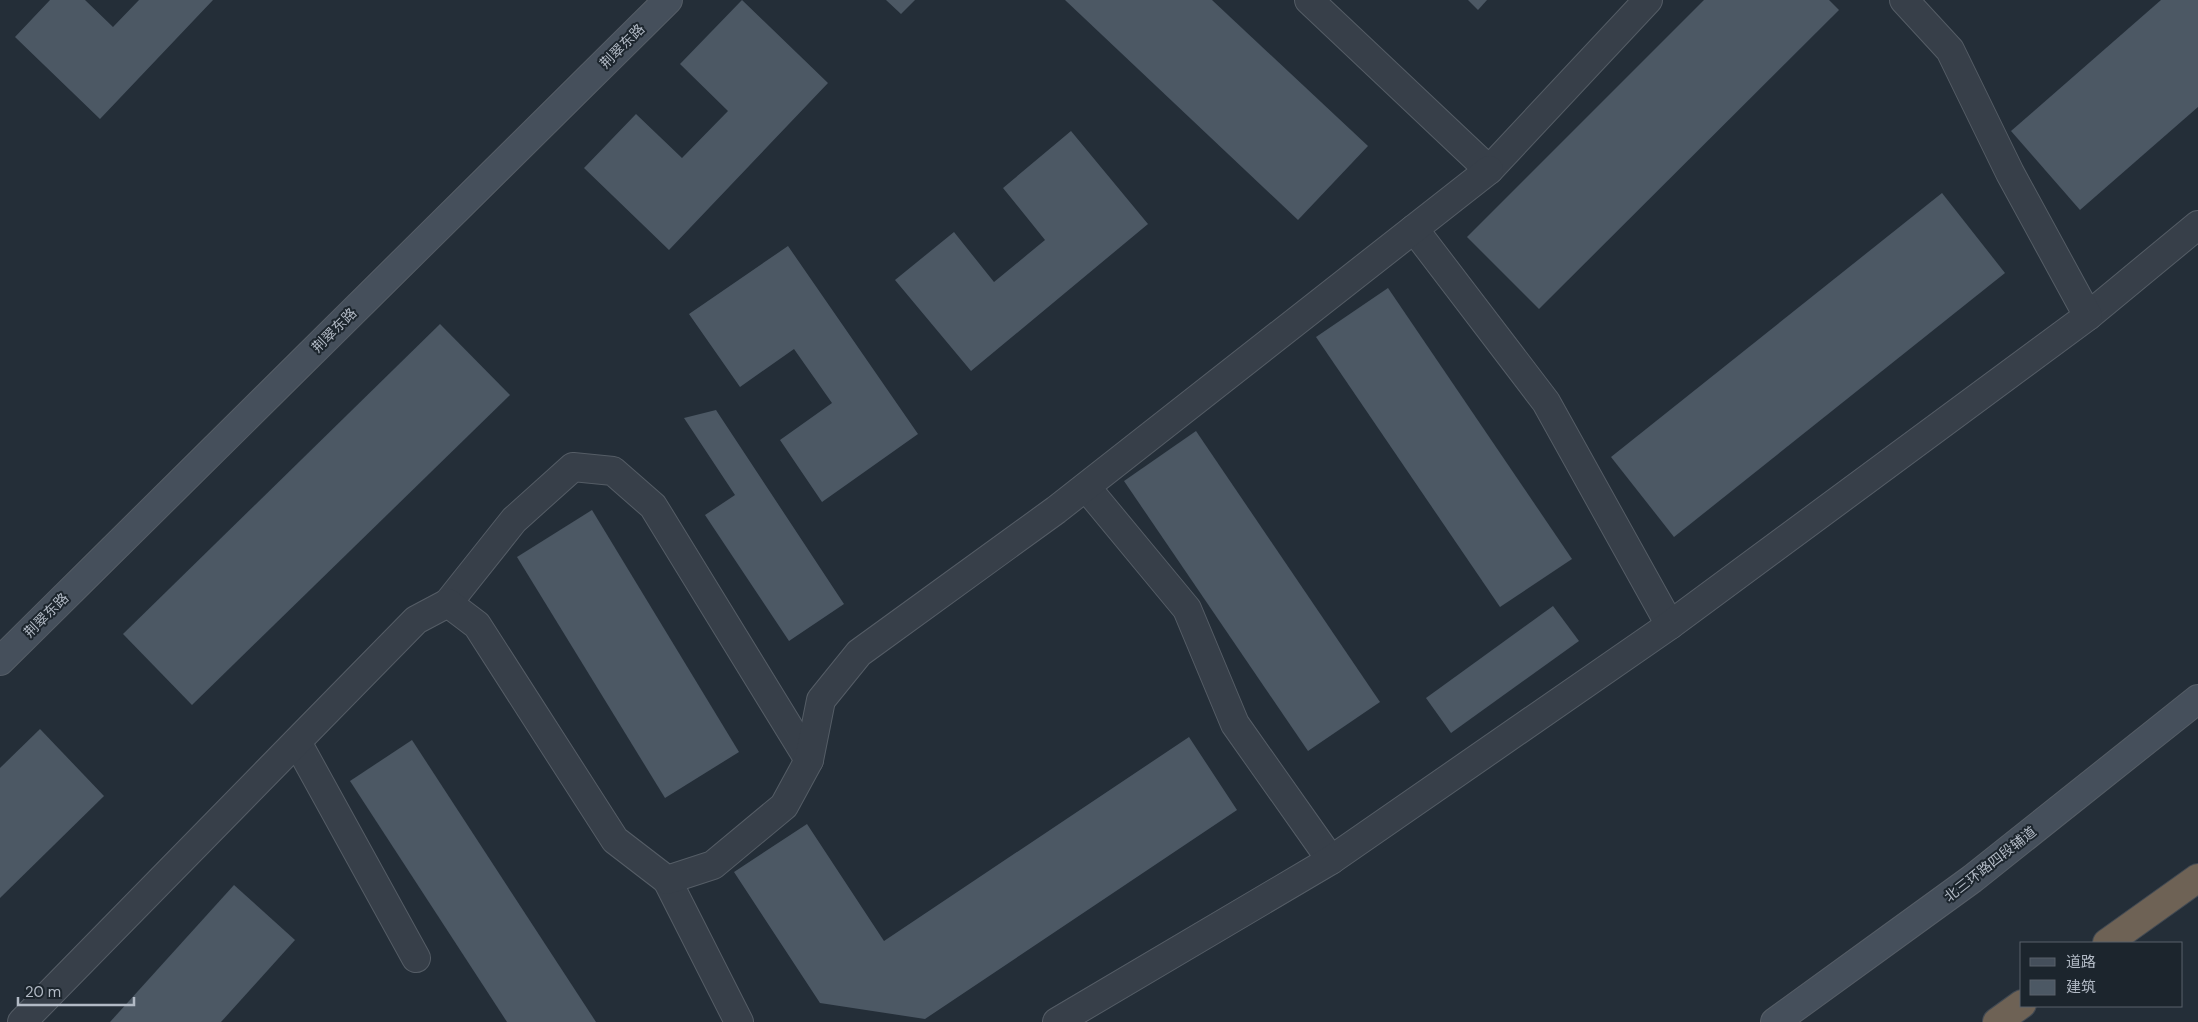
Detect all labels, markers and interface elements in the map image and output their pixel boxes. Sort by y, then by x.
street label: 荆翠东路 [596,20,648,72]
street label: 荆翠东路 [308,304,360,356]
street label: 荆翠东路 [20,589,72,641]
street label: 北三环路四段辅道 [1940,822,2040,906]
legend [2020,942,2183,1007]
text: 道路 [2066,952,2096,972]
scale bar [18,974,134,1006]
text: 建筑 [2066,977,2096,997]
text: 20 m [25,982,61,1002]

